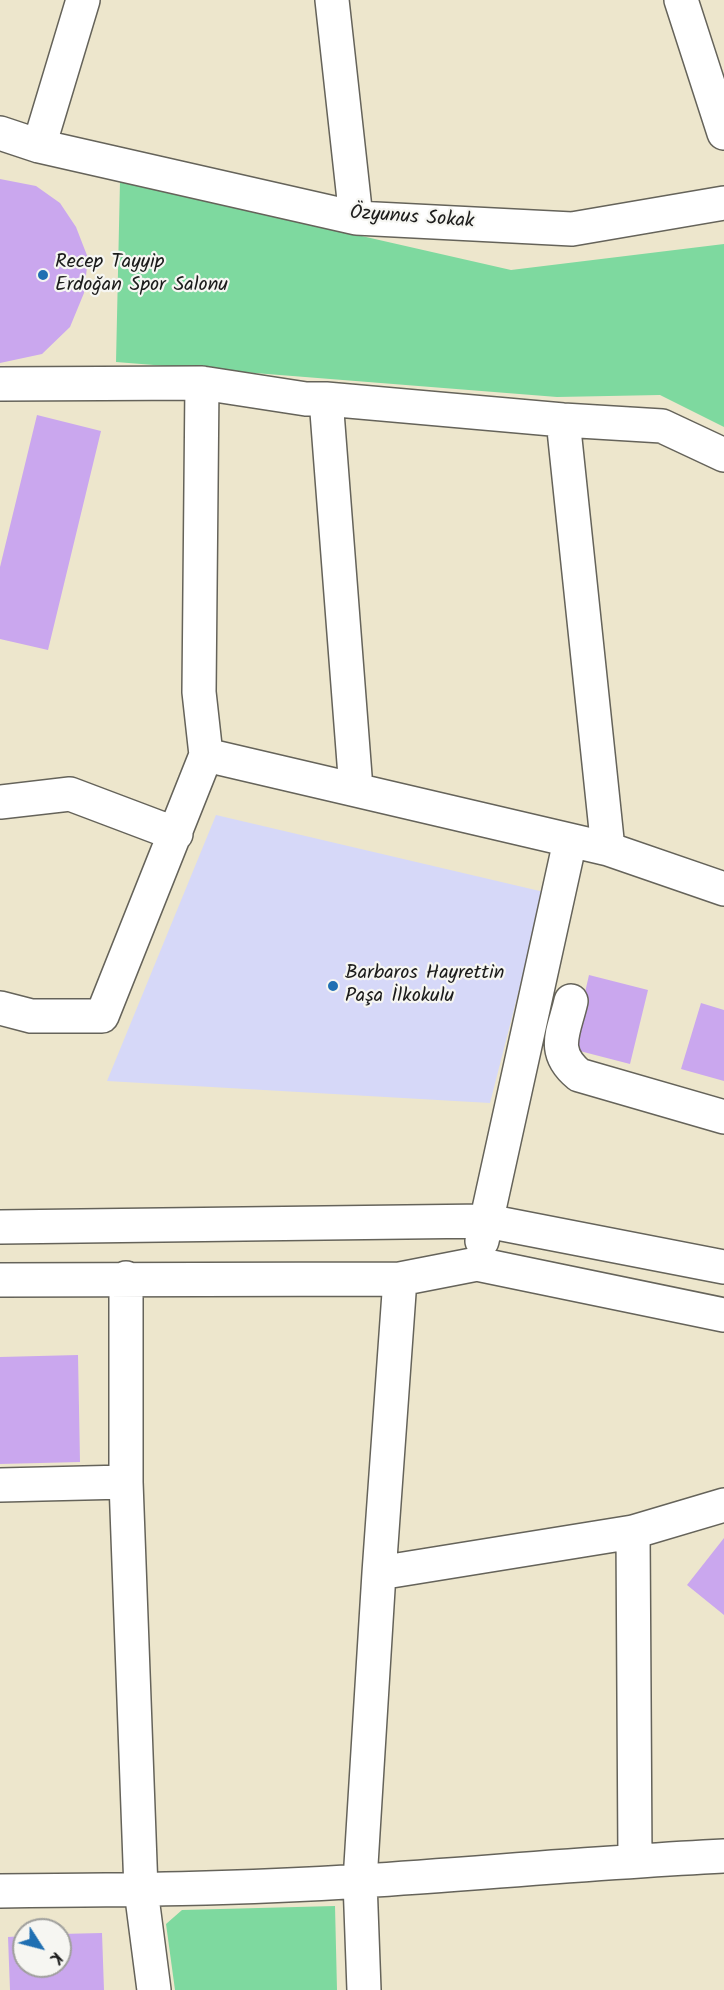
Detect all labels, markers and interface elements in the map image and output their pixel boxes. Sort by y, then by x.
street label: Özyunus Sokak [349,203,475,235]
place label: Recep Tayyip Erdoğan Spor Salonu [55,252,228,299]
marker: Recep Tayyip Erdoğan Spor Salonu [36,268,50,282]
place label: Barbaros Hayrettin Paşa İlkokulu [345,963,505,1010]
marker: Barbaros Hayrettin Paşa İlkokulu [326,979,340,993]
north arrow [12,1918,72,1978]
text: K [42,1946,68,1969]

